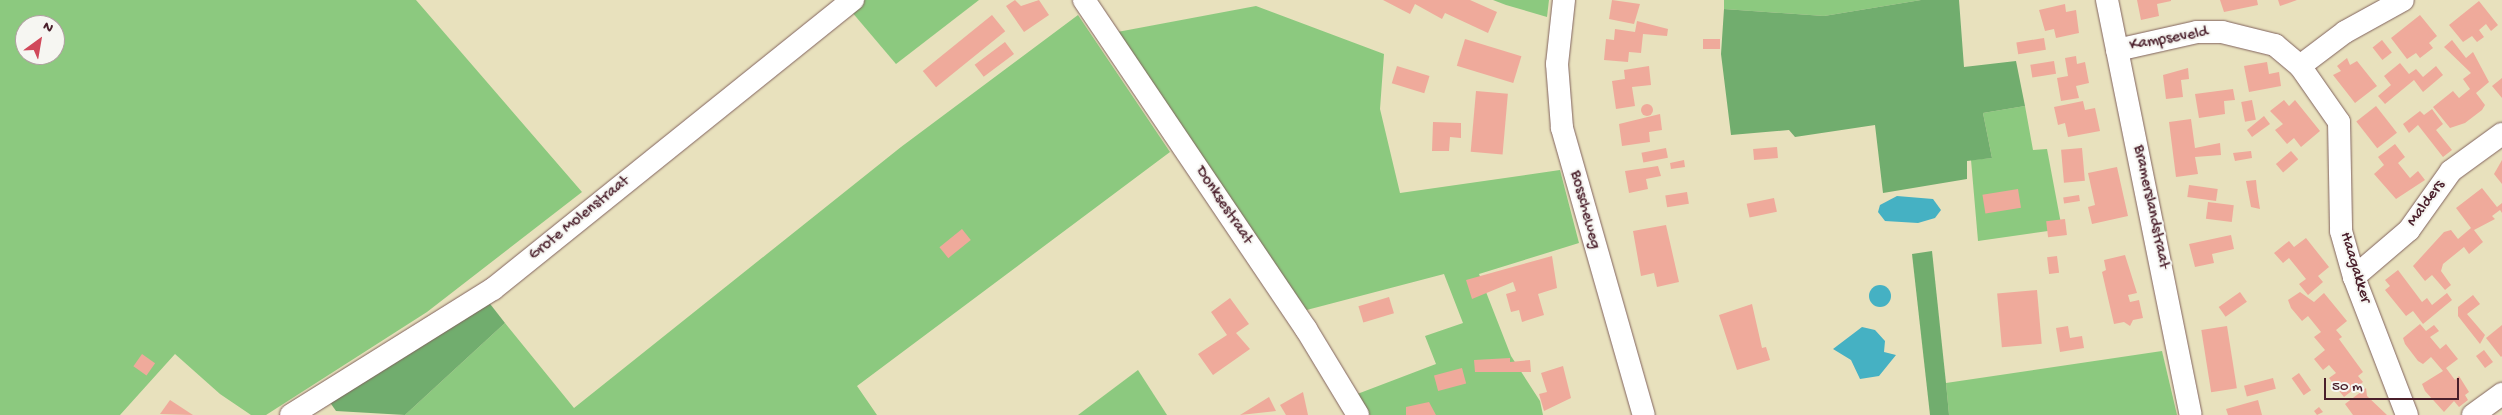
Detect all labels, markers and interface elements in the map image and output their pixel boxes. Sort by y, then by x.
north arrow [15,15,65,65]
text: N [39,18,56,37]
street label: Kampseveld [2128,24,2210,56]
street label: Bramerslandstraat [2128,144,2172,270]
street label: Donksestraat [1190,163,1256,249]
street label: Bosscheweg [1564,169,1604,251]
street label: Grote Molenstraat [526,173,634,265]
street label: Malders [2404,177,2450,231]
street label: Haagakker [2334,230,2374,306]
scale bar [2327,368,2462,400]
text: 50 m [2332,378,2363,396]

